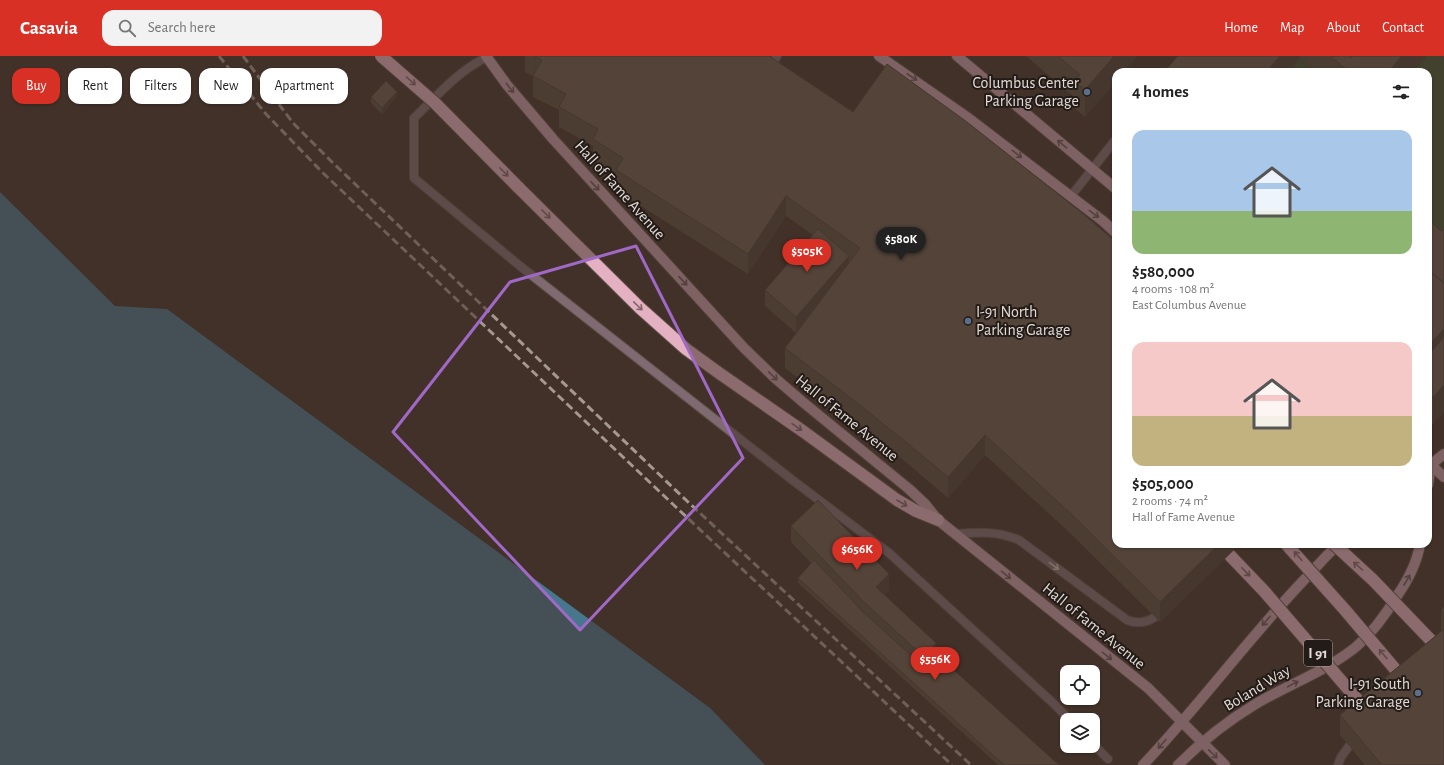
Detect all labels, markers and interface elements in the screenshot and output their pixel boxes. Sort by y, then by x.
search box [102,10,382,46]
icon: search [116,17,138,39]
text: Casavia [20,19,78,38]
text: Search here [148,20,216,35]
text: Home [1224,21,1258,35]
text: Map [1280,21,1304,35]
text: About [1326,21,1360,35]
text: Contact [1382,21,1424,35]
chip: Buy [12,68,60,104]
chip: Rent [68,68,122,104]
chip: Filters [130,68,191,104]
chip: New [199,68,252,104]
chip: Apartment [260,68,348,104]
one-way arrow [906,74,918,82]
place label: Columbus Center Parking Garage [972,75,1080,109]
one-way arrow [405,77,416,86]
icon: filters [1390,81,1412,103]
one-way arrow [505,82,514,93]
text: 4 homes [1132,83,1189,100]
marker: Columbus Center Parking Garage [1082,87,1092,97]
street label: Hall of Fame Avenue [572,138,668,242]
one-way arrow [1057,139,1067,148]
one-way arrow [1011,150,1022,158]
icon: home [1236,156,1308,228]
one-way arrow [499,167,509,177]
one-way arrow [591,181,600,191]
one-way arrow [541,209,551,219]
one-way arrow [1088,210,1099,218]
pin: $580K [873,227,929,261]
text: $580K [885,233,917,246]
pin: $505K [779,239,835,273]
text: $505K [791,245,823,258]
text: $580,000 [1132,263,1195,280]
one-way arrow [679,276,688,287]
text: 4 rooms · 108 m² [1132,283,1214,296]
text: East Columbus Avenue [1132,299,1246,312]
one-way arrow [633,302,643,311]
place label: I-91 North Parking Garage [976,304,1070,338]
marker: I-91 North Parking Garage [963,316,973,326]
icon: home [1236,368,1308,440]
one-way arrow [768,371,778,381]
street label: Hall of Fame Avenue [793,372,901,464]
one-way arrow [791,423,802,431]
text: $505,000 [1132,475,1194,492]
text: 2 rooms · 74 m² [1132,495,1208,508]
one-way arrow [896,500,908,508]
text: Hall of Fame Avenue [1132,511,1235,524]
pin: $656K [829,537,885,571]
text: $656K [841,543,873,556]
one-way arrow [1293,551,1302,561]
one-way arrow [1049,562,1060,570]
one-way arrow [1353,562,1363,571]
one-way arrow [1241,567,1251,577]
one-way arrow [1001,570,1012,579]
one-way arrow [1404,574,1412,586]
street label: Hall of Fame Avenue [1040,580,1148,672]
one-way arrow [1262,615,1271,626]
road number: I 91 [1304,640,1332,666]
pin: $556K [907,647,963,681]
one-way arrow [1379,650,1388,660]
one-way arrow [1102,652,1113,661]
text: $556K [920,653,950,666]
street label: Boland Way [1221,662,1294,715]
map controls [1060,665,1100,753]
button: locate [1060,665,1100,705]
place label: I-91 South Parking Garage [1316,676,1410,710]
one-way arrow [1287,679,1299,687]
marker: I-91 South Parking Garage [1413,688,1423,698]
button: layers [1060,713,1100,753]
one-way arrow [1158,739,1167,749]
one-way arrow [1208,749,1218,758]

